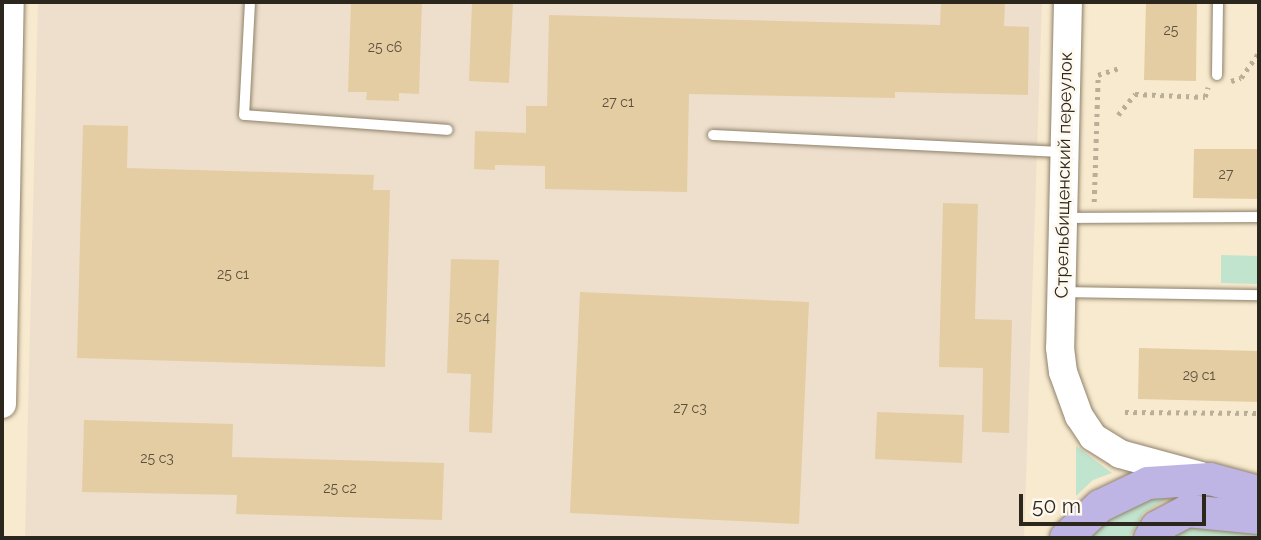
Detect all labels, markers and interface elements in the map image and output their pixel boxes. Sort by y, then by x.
house number: 25 [1164,22,1178,38]
house number: 25 с6 [368,39,402,55]
street label: Стрельбищенский переулок [1051,52,1077,298]
house number: 27 с1 [602,94,634,110]
house number: 27 [1219,166,1233,182]
house number: 25 с1 [217,266,249,282]
house number: 25 с4 [456,309,490,325]
house number: 29 с1 [1183,367,1215,383]
house number: 27 с3 [673,400,707,416]
house number: 25 с3 [140,450,174,466]
house number: 25 с2 [323,480,357,496]
scale bar [1023,480,1210,524]
text: 50 m [1032,493,1081,518]

